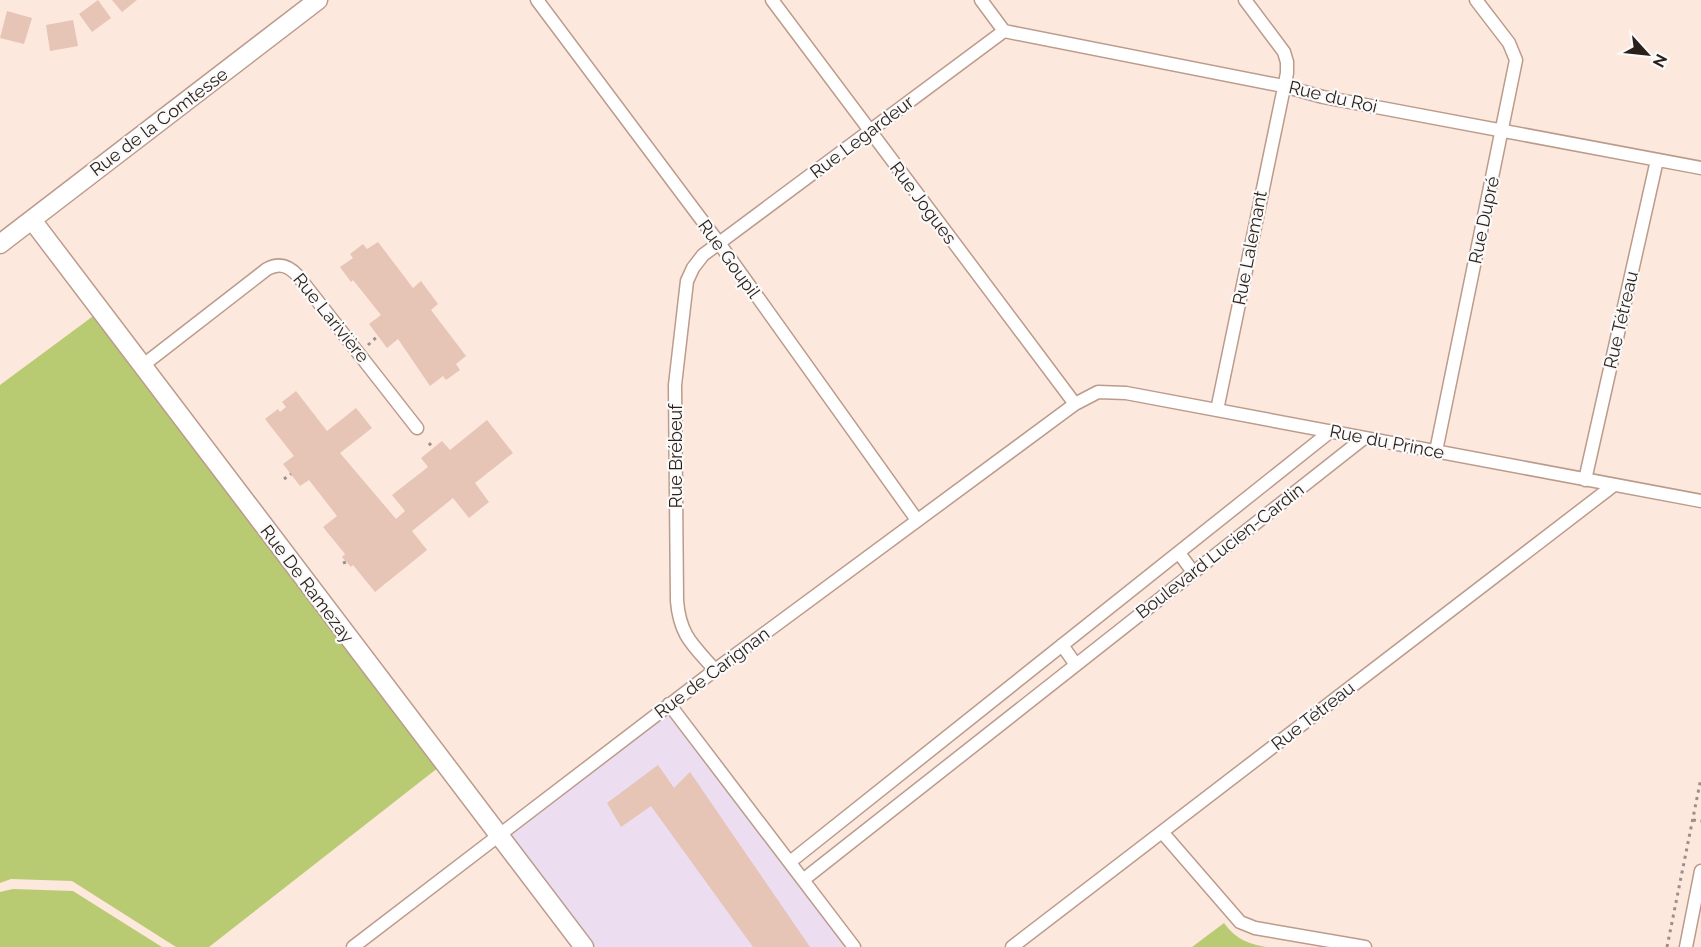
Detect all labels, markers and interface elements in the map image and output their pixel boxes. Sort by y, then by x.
north arrow [1617,24,1677,84]
text: N [1649,51,1671,70]
street label: Rue de la Comtesse [86,63,232,180]
street label: Rue du Roi [1287,76,1379,117]
street label: Rue Legardeur [806,90,918,182]
street label: Rue Jogues [886,158,961,248]
street label: Rue Dupré [1464,174,1503,265]
street label: Rue Lalemant [1228,189,1271,307]
street label: Rue Goupil [694,215,765,302]
street label: Rue Larivière [289,269,374,367]
street label: Rue Tétreau [1599,269,1642,371]
street label: Rue Brébeuf [665,403,686,508]
street label: Rue du Prince [1328,420,1447,463]
street label: Boulevard Lucien-Cardin [1132,479,1308,623]
street label: Rue De Ramezay [256,521,359,647]
street label: Rue de Carignan [650,623,773,723]
street label: Rue Tétreau [1267,677,1358,755]

